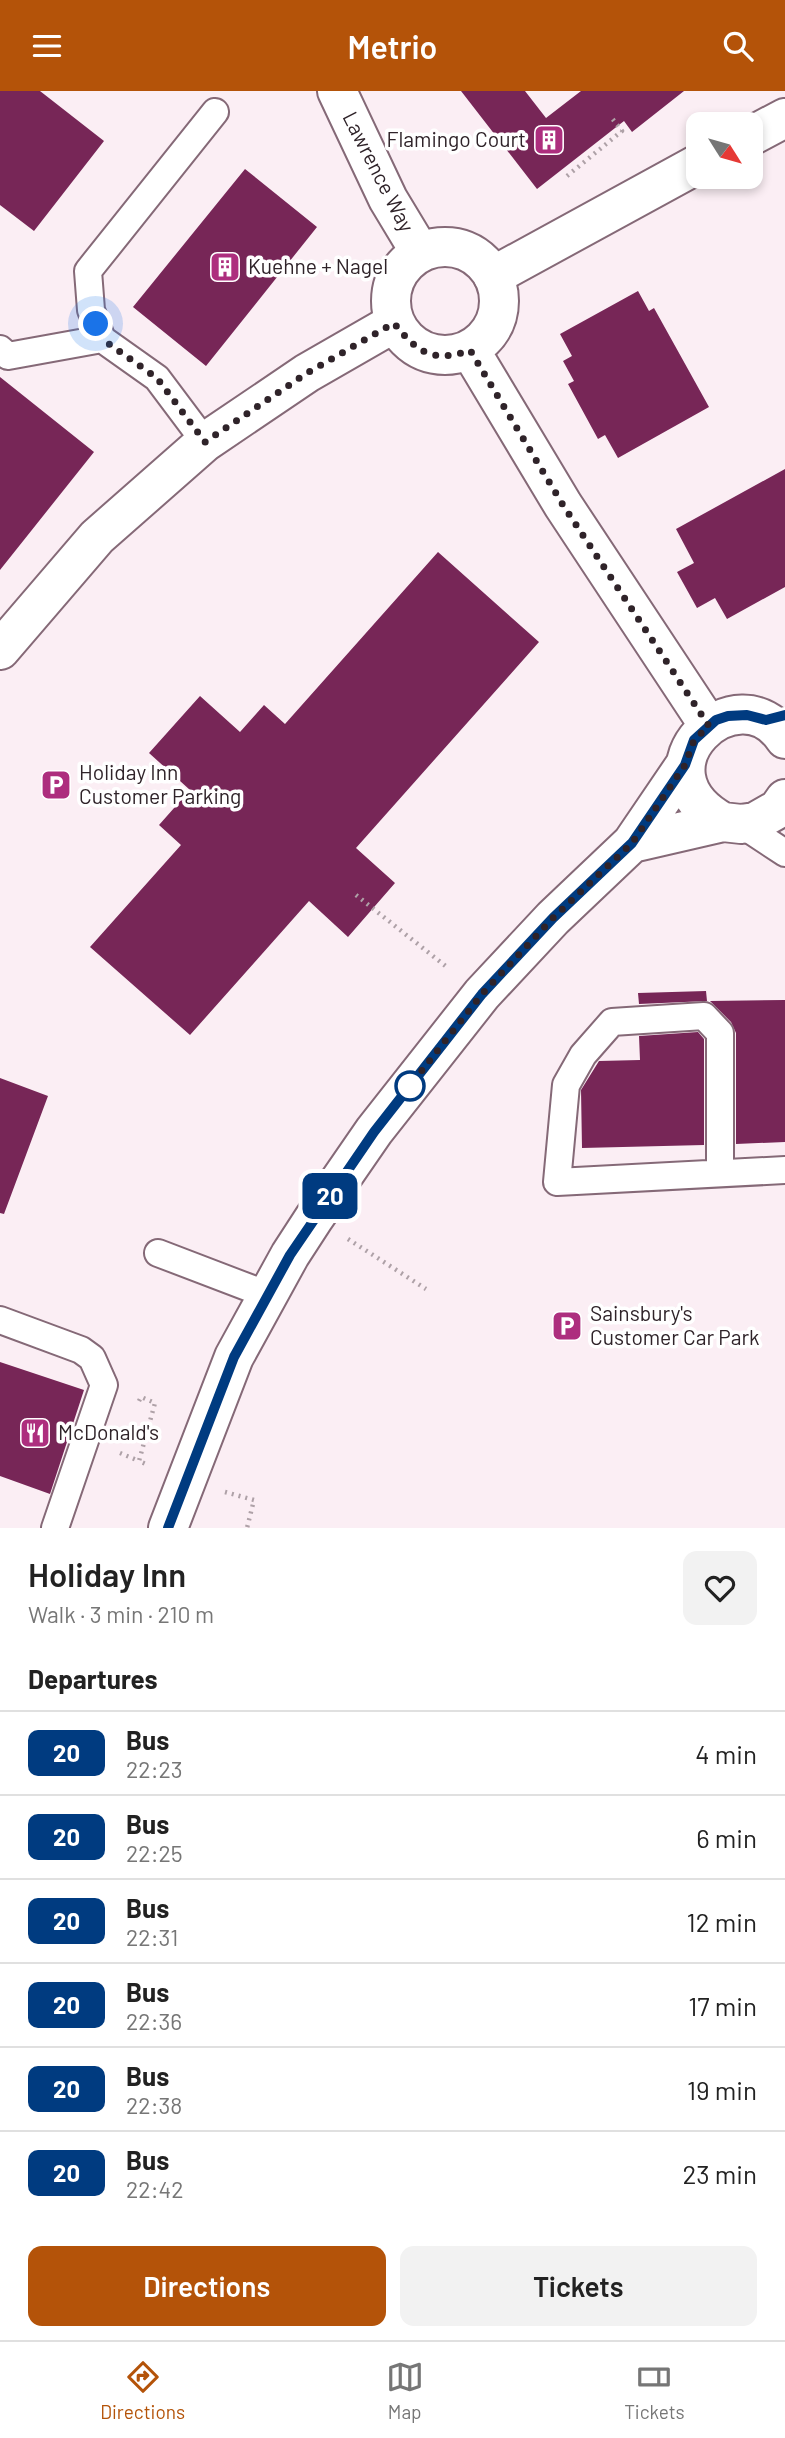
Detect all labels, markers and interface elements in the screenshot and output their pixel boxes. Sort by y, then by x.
icon: menu [28,27,66,65]
text: Metrio [348,27,437,65]
icon: search [719,27,757,65]
street label: Lawrence Way [338,107,420,236]
north arrow [686,112,763,189]
map controls [686,112,763,189]
building icon: Flamingo Court [532,123,566,157]
place label: Flamingo Court [387,126,526,151]
building icon: Kuehne + Nagel [208,250,242,284]
place label: Kuehne + Nagel [248,253,388,278]
your location [78,306,113,341]
place label: Holiday Inn Customer Parking [79,759,241,808]
parking icon: Holiday Inn Customer Parking [39,768,73,802]
unlabelled marker [395,1071,425,1101]
line badge: 20 [298,1173,362,1219]
text: 20 [316,1181,344,1210]
place label: Sainsbury's Customer Car Park [590,1300,760,1349]
parking icon: Sainsbury's Customer Car Park [550,1309,584,1343]
restaurant icon: McDonald's [18,1416,52,1450]
place label: McDonald's [58,1419,159,1444]
button: heart [683,1551,757,1625]
text: Holiday Inn [28,1554,186,1594]
text: Walk · 3 min · 210 m [28,1600,214,1628]
text: Departures [28,1663,158,1694]
text: Bus [126,1724,169,1755]
text: 20 [53,1738,80,1767]
text: 4 min [695,1738,757,1769]
text: 22:23 [126,1755,183,1783]
text: Bus [126,1808,169,1839]
text: 20 [53,1822,80,1851]
text: 6 min [696,1822,757,1853]
text: 22:25 [126,1839,183,1867]
text: Bus [126,1892,169,1923]
text: 20 [53,1906,80,1935]
text: 12 min [687,1906,757,1937]
text: 22:31 [126,1923,178,1951]
text: Bus [126,1976,169,2007]
text: 20 [53,1990,80,2019]
text: 17 min [688,1990,757,2021]
text: 22:36 [126,2007,182,2035]
text: Bus [126,2060,169,2091]
text: 20 [53,2074,80,2103]
text: 19 min [687,2074,757,2105]
text: 22:38 [126,2091,182,2119]
text: Bus [126,2144,169,2175]
text: 20 [53,2158,80,2187]
text: 23 min [682,2158,757,2189]
text: 22:42 [126,2175,183,2203]
button: Directions [28,2246,386,2326]
button: Tickets [400,2246,757,2326]
tab: Directions [100,2358,185,2423]
tab: Map [386,2358,424,2423]
tab: Tickets [624,2358,685,2423]

